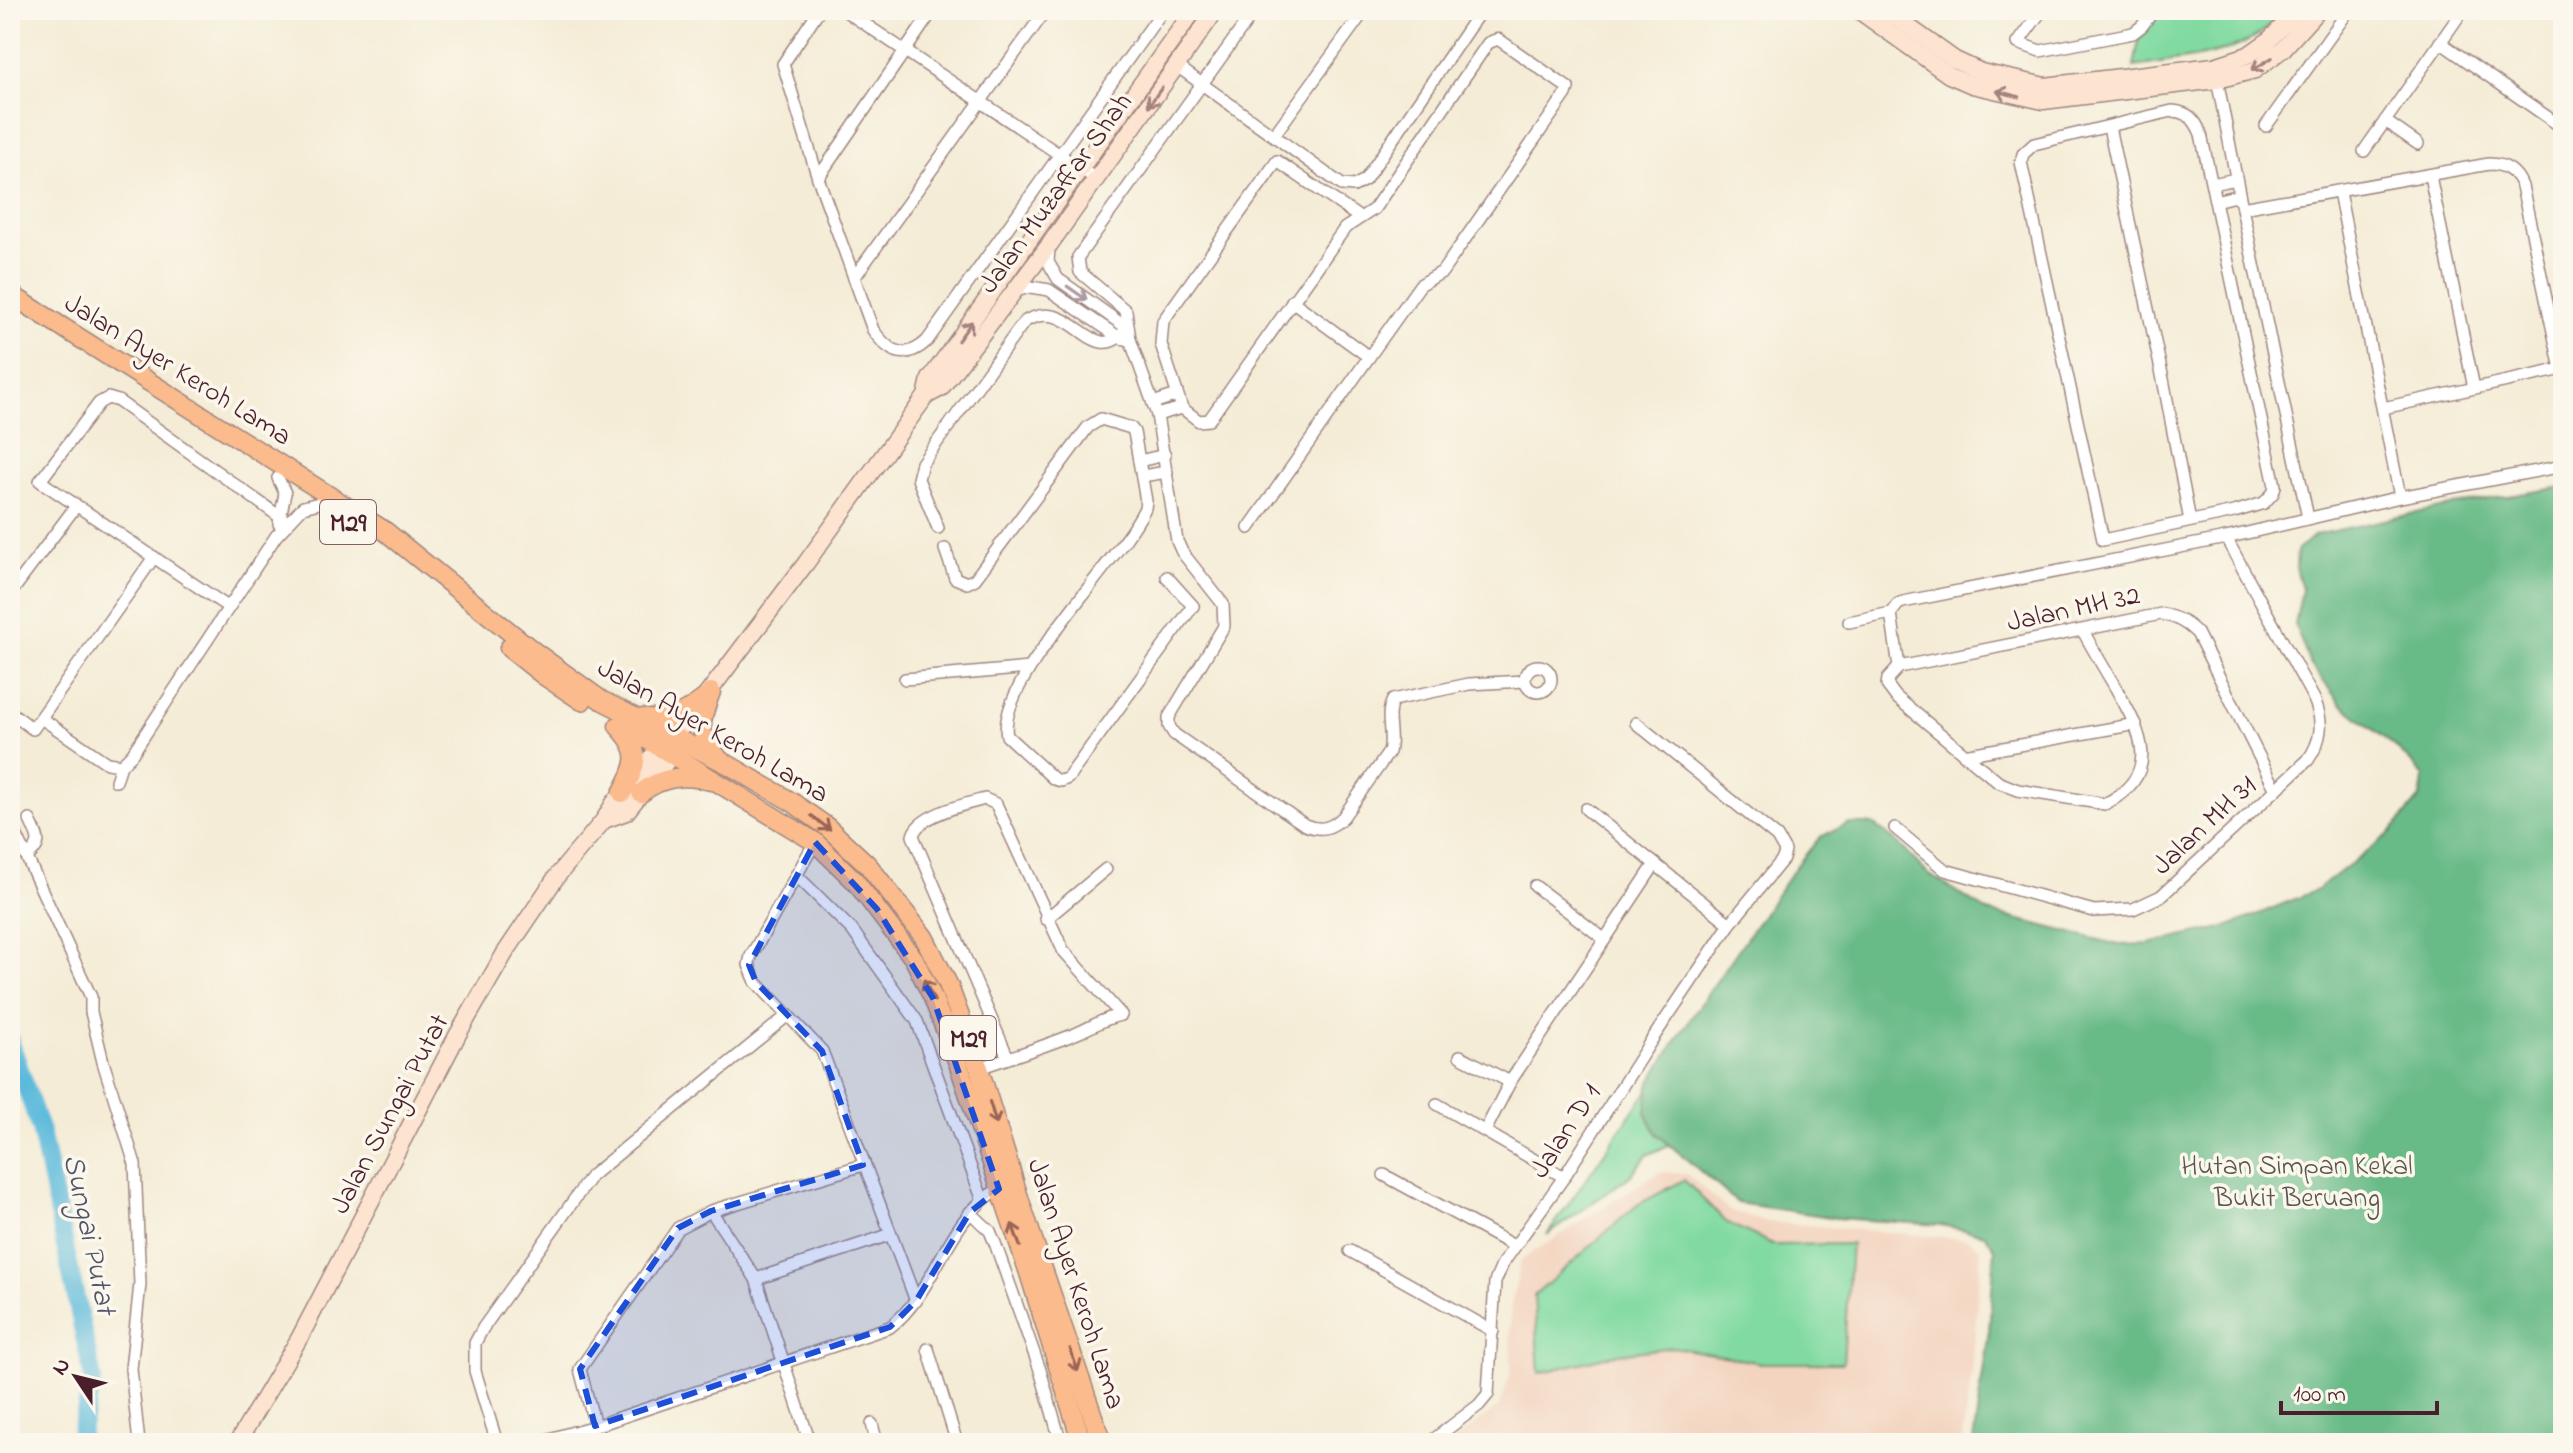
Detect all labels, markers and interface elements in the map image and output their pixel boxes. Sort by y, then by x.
one-way arrow [2251,56,2274,72]
street label: Jalan Muzaffar Shah [970,85,1144,303]
one-way arrow [1147,85,1163,107]
one-way arrow [1995,86,2021,101]
street label: Jalan Ayer Keroh Lama [55,284,299,458]
one-way arrow [1065,285,1087,301]
one-way arrow [957,320,973,342]
road number: M29 [320,500,376,544]
street label: Jalan MH 32 [2003,576,2144,645]
street label: Jalan Ayer Keroh Lama [589,649,836,815]
street label: Jalan MH 31 [2144,767,2267,886]
one-way arrow [810,815,831,832]
one-way arrow [921,979,936,1003]
street label: Jalan Sungai Putat [321,1007,461,1222]
road number: M29 [940,1016,996,1060]
street label: Jalan D 1 [1521,1076,1613,1187]
one-way arrow [986,1100,1001,1126]
park label: Hutan Simpan Kekal Bukit Beruang [2181,1147,2413,1220]
water label: Sungai Putat [50,1150,127,1322]
street label: Jalan Ayer Keroh Lama [1015,1153,1135,1415]
one-way arrow [1007,1223,1022,1248]
north arrow [36,1337,116,1417]
one-way arrow [1068,1348,1083,1373]
text: N [45,1352,79,1383]
scale bar [2281,1365,2437,1415]
text: 100 m [2293,1378,2346,1413]

